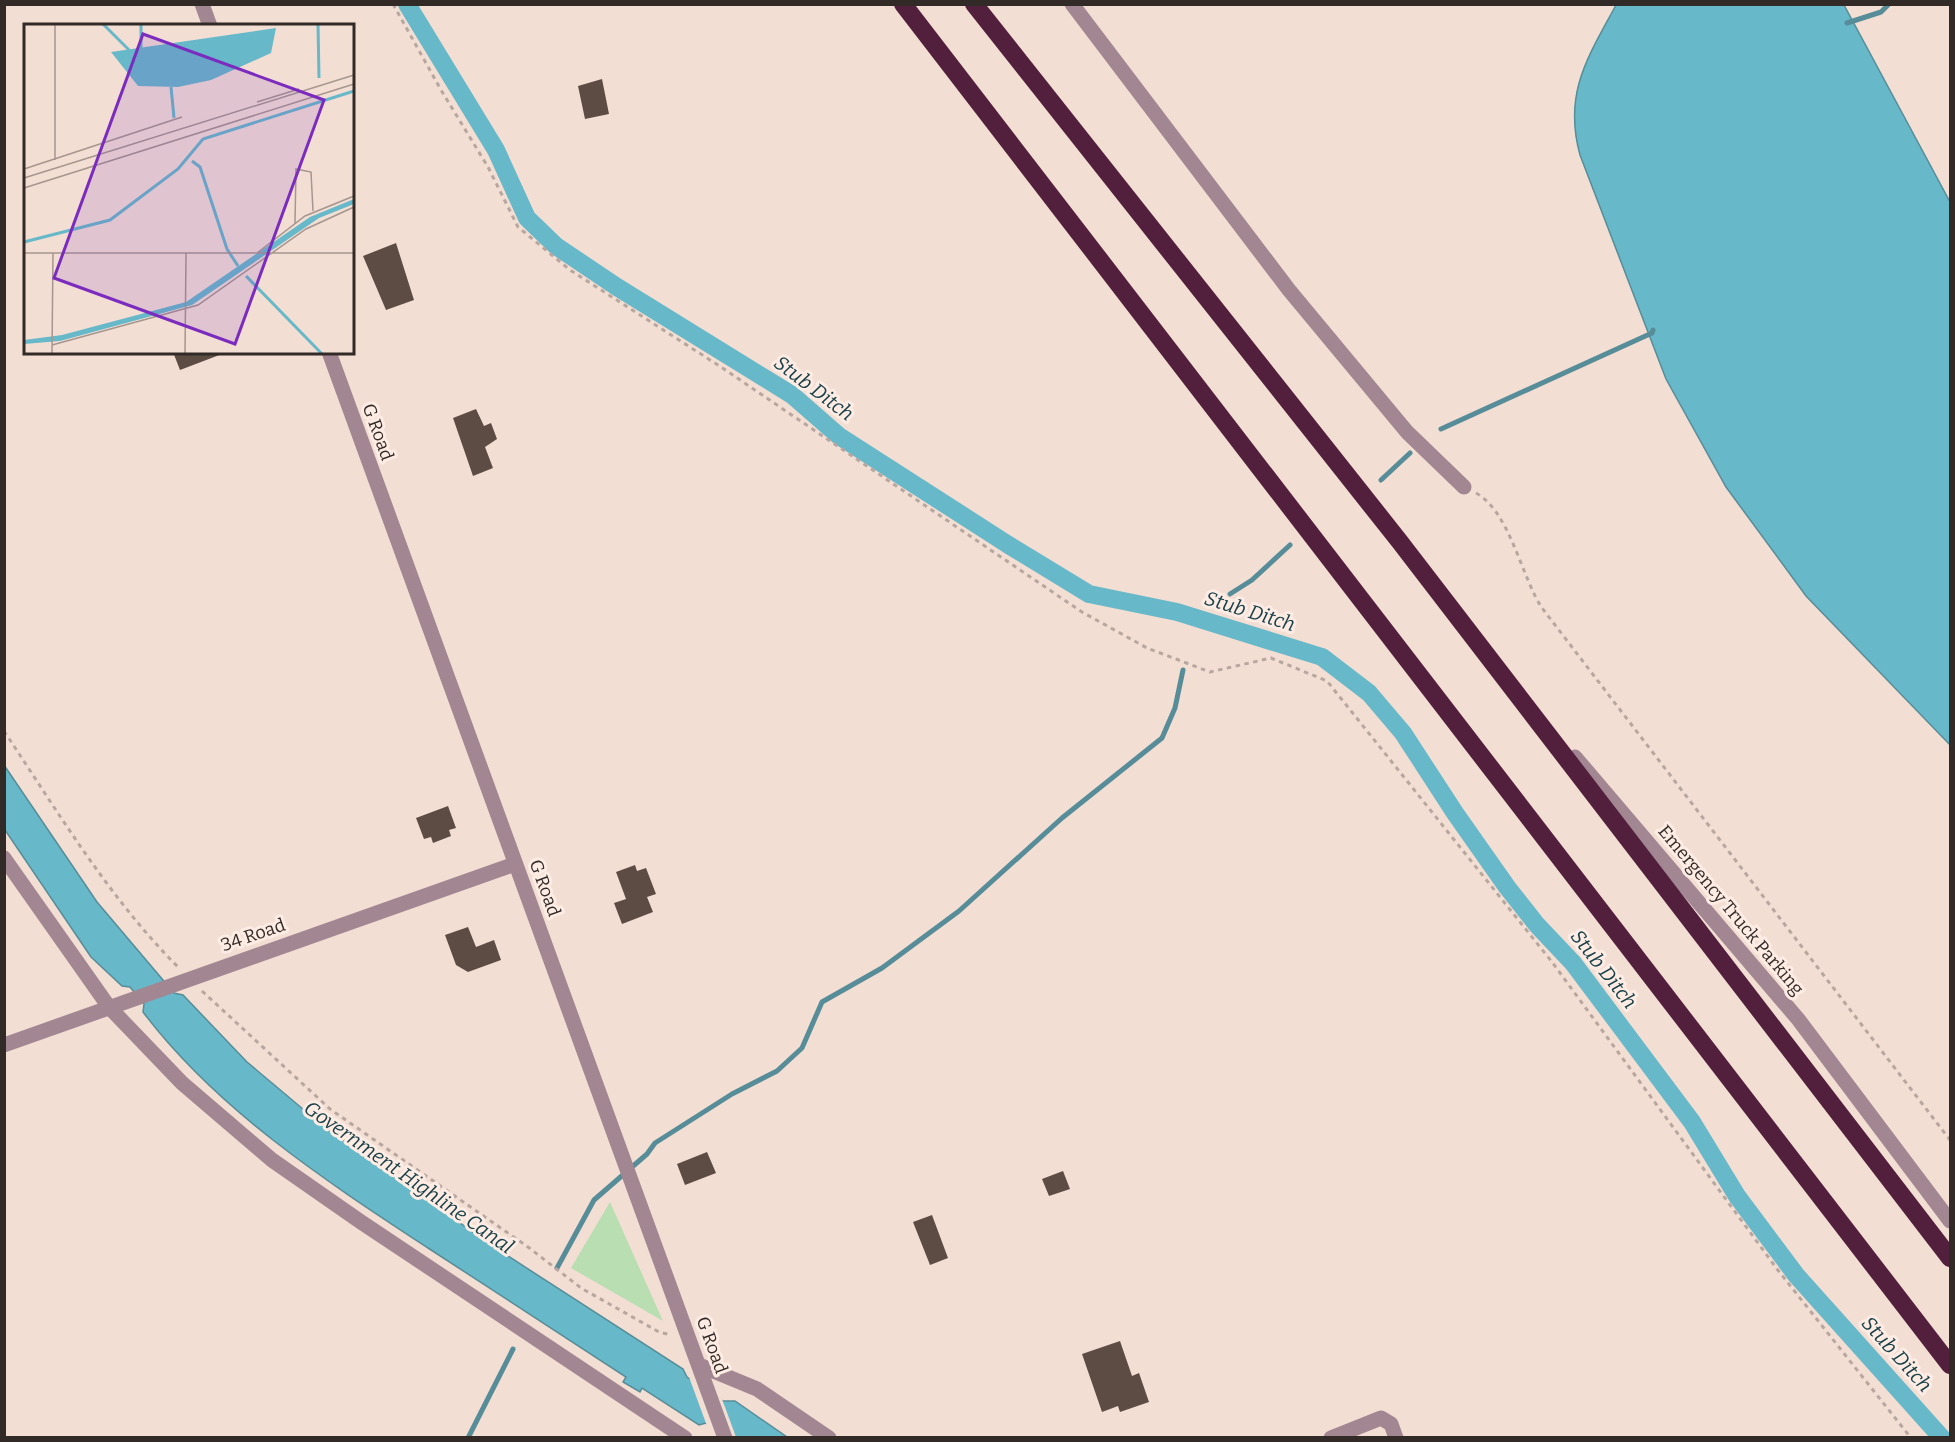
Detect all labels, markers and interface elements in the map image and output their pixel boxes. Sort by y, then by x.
inset map [24,24,354,354]
water label: Stub Ditch [769,350,859,426]
street label: G Road [358,400,399,464]
water label: Stub Ditch [1202,586,1298,636]
street label: Emergency Truck Parking [1653,821,1809,999]
street label: G Road [525,856,566,920]
street label: 34 Road [218,914,288,956]
water label: Stub Ditch [1566,925,1642,1013]
water label: Government Highline Canal [300,1095,518,1259]
water label: Stub Ditch [1857,1311,1937,1397]
street label: G Road [692,1313,733,1377]

